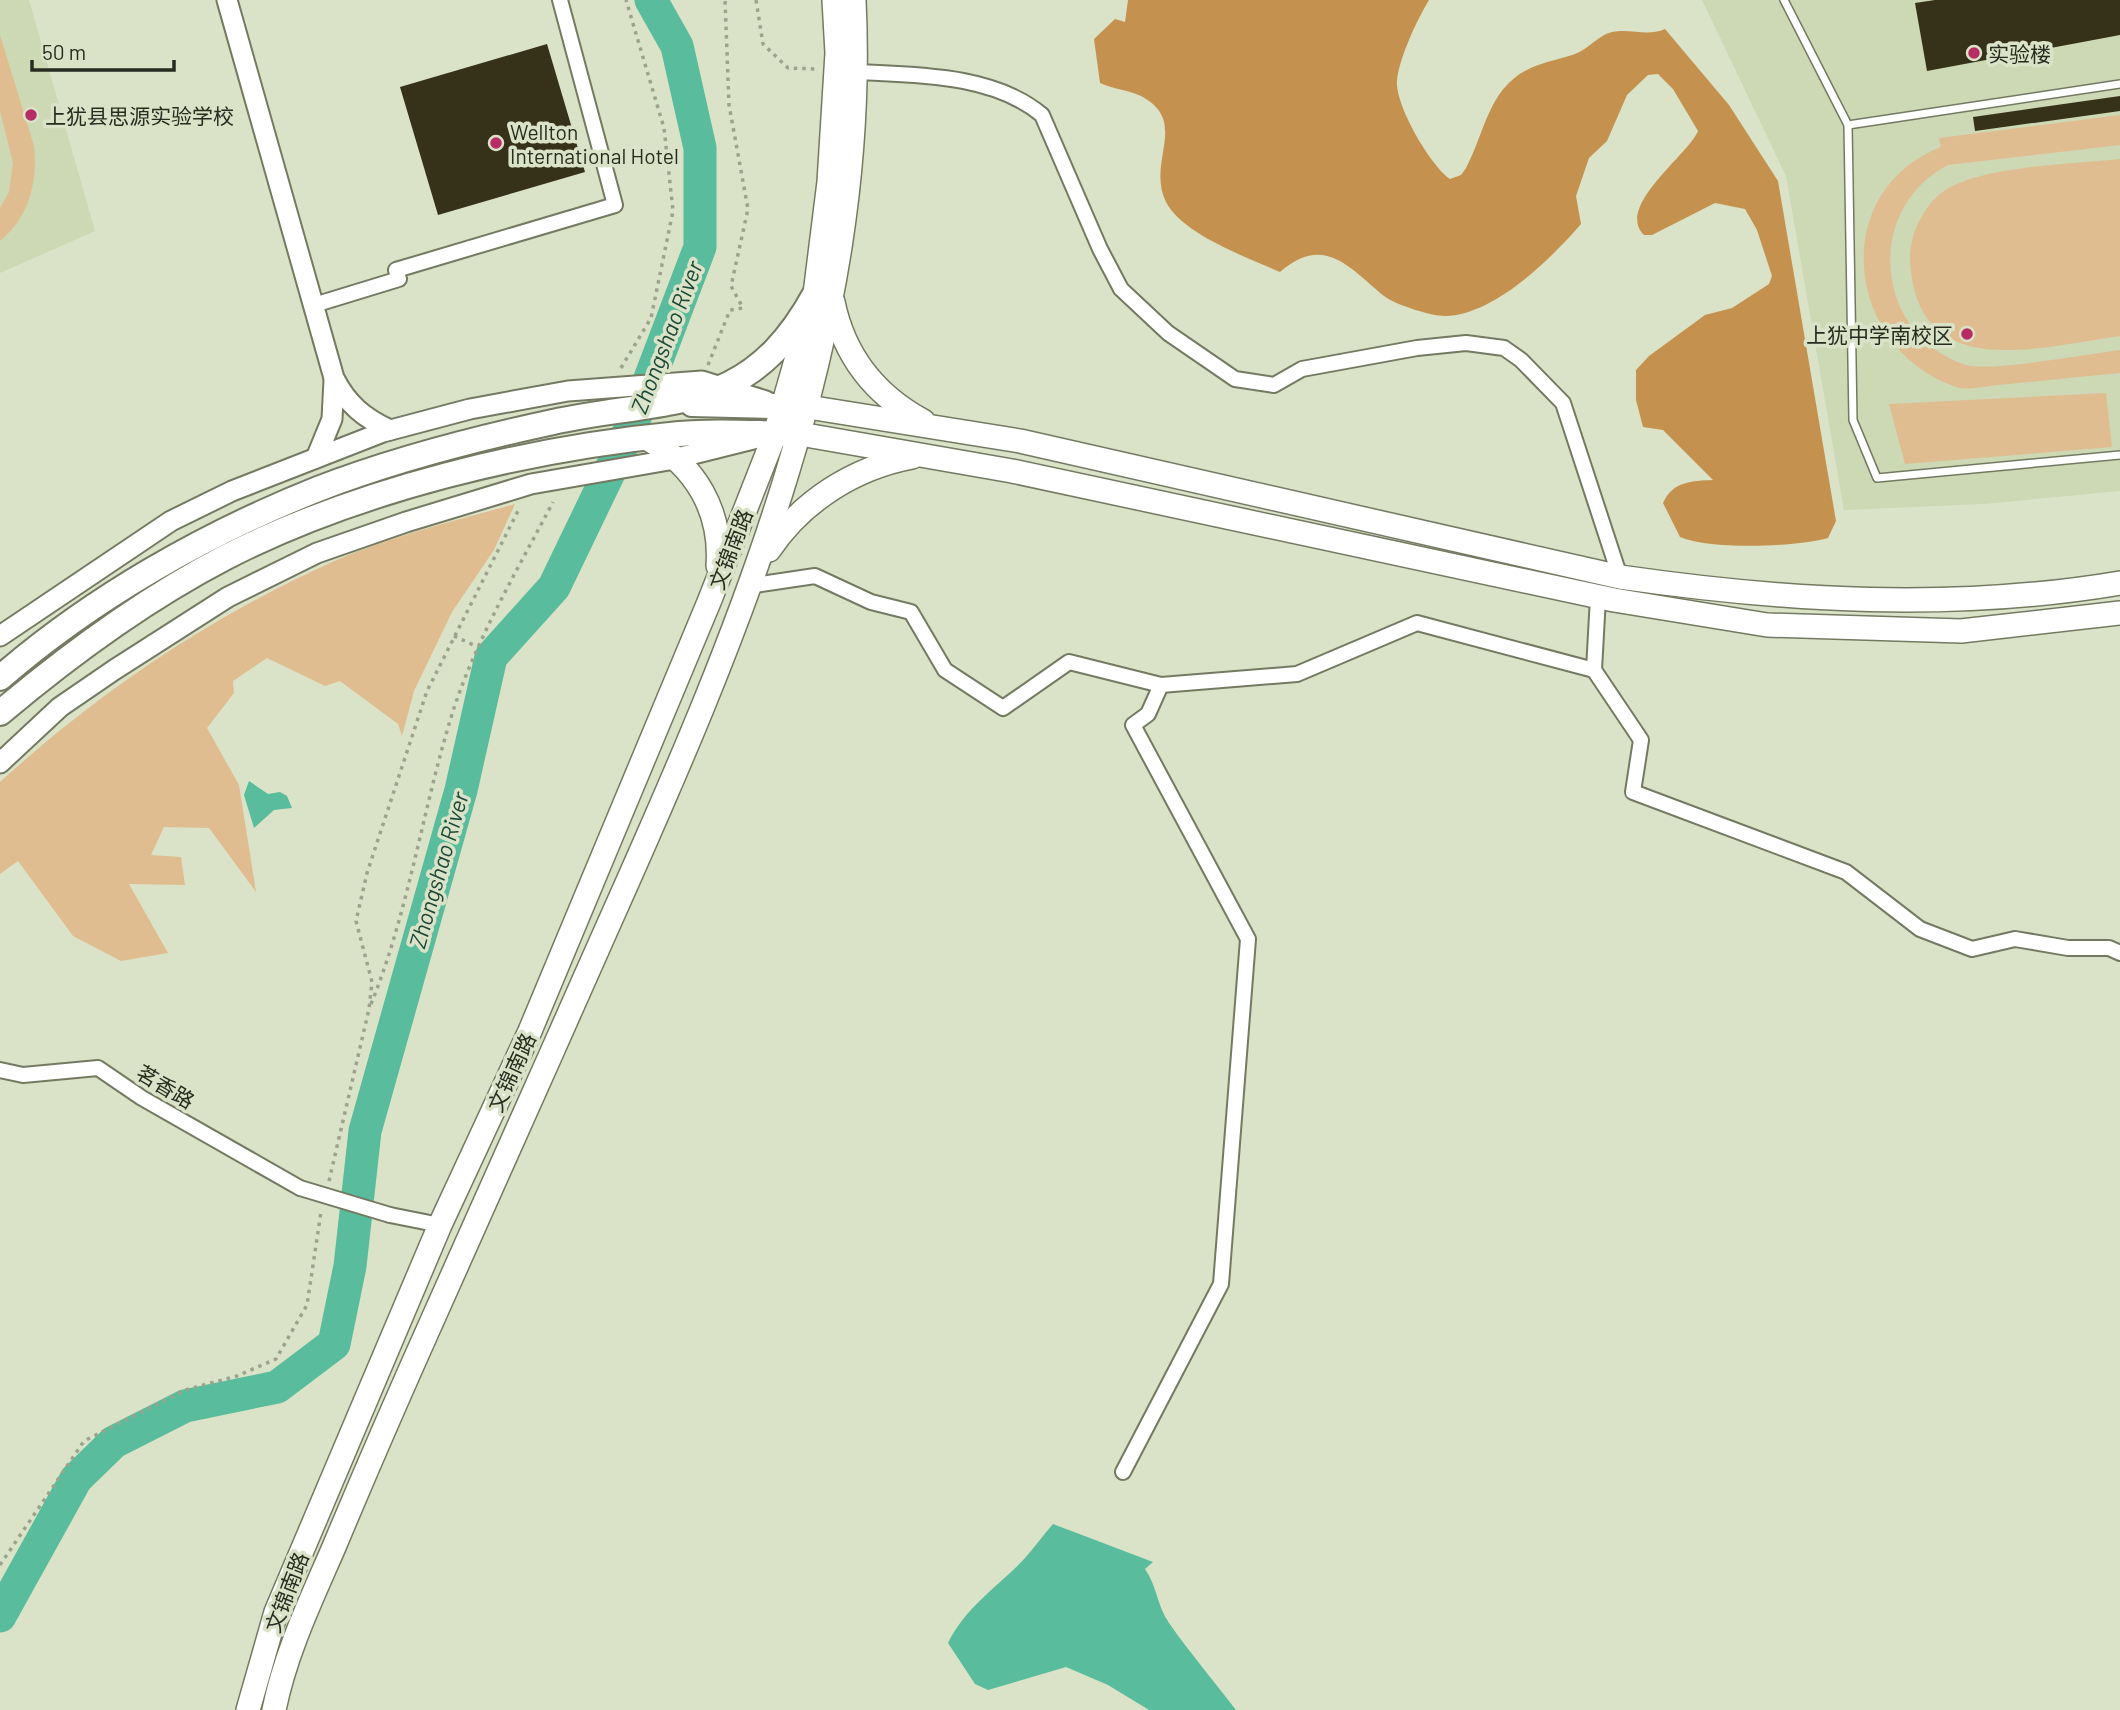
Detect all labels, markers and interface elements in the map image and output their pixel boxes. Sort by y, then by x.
scale bar [32,28,173,72]
text: 50 m [42,39,86,64]
place label: 实验楼 [1988,41,2051,66]
marker: 实验楼 [1966,45,1982,61]
place label: 上犹县思源实验学校 [45,103,234,128]
marker: 上犹县思源实验学校 [23,107,39,123]
place label: Wellton International Hotel [510,119,679,168]
marker: Wellton International Hotel [488,135,504,151]
water label: Zhongshao River [624,256,708,417]
place label: 上犹中学南校区 [1806,322,1953,347]
marker: 上犹中学南校区 [1959,326,1975,342]
street label: 文锦南路 [703,505,757,593]
water label: Zhongshao River [402,788,474,951]
street label: 文锦南路 [482,1029,540,1115]
street label: 茗香路 [133,1059,199,1113]
street label: 文锦南路 [259,1548,313,1636]

